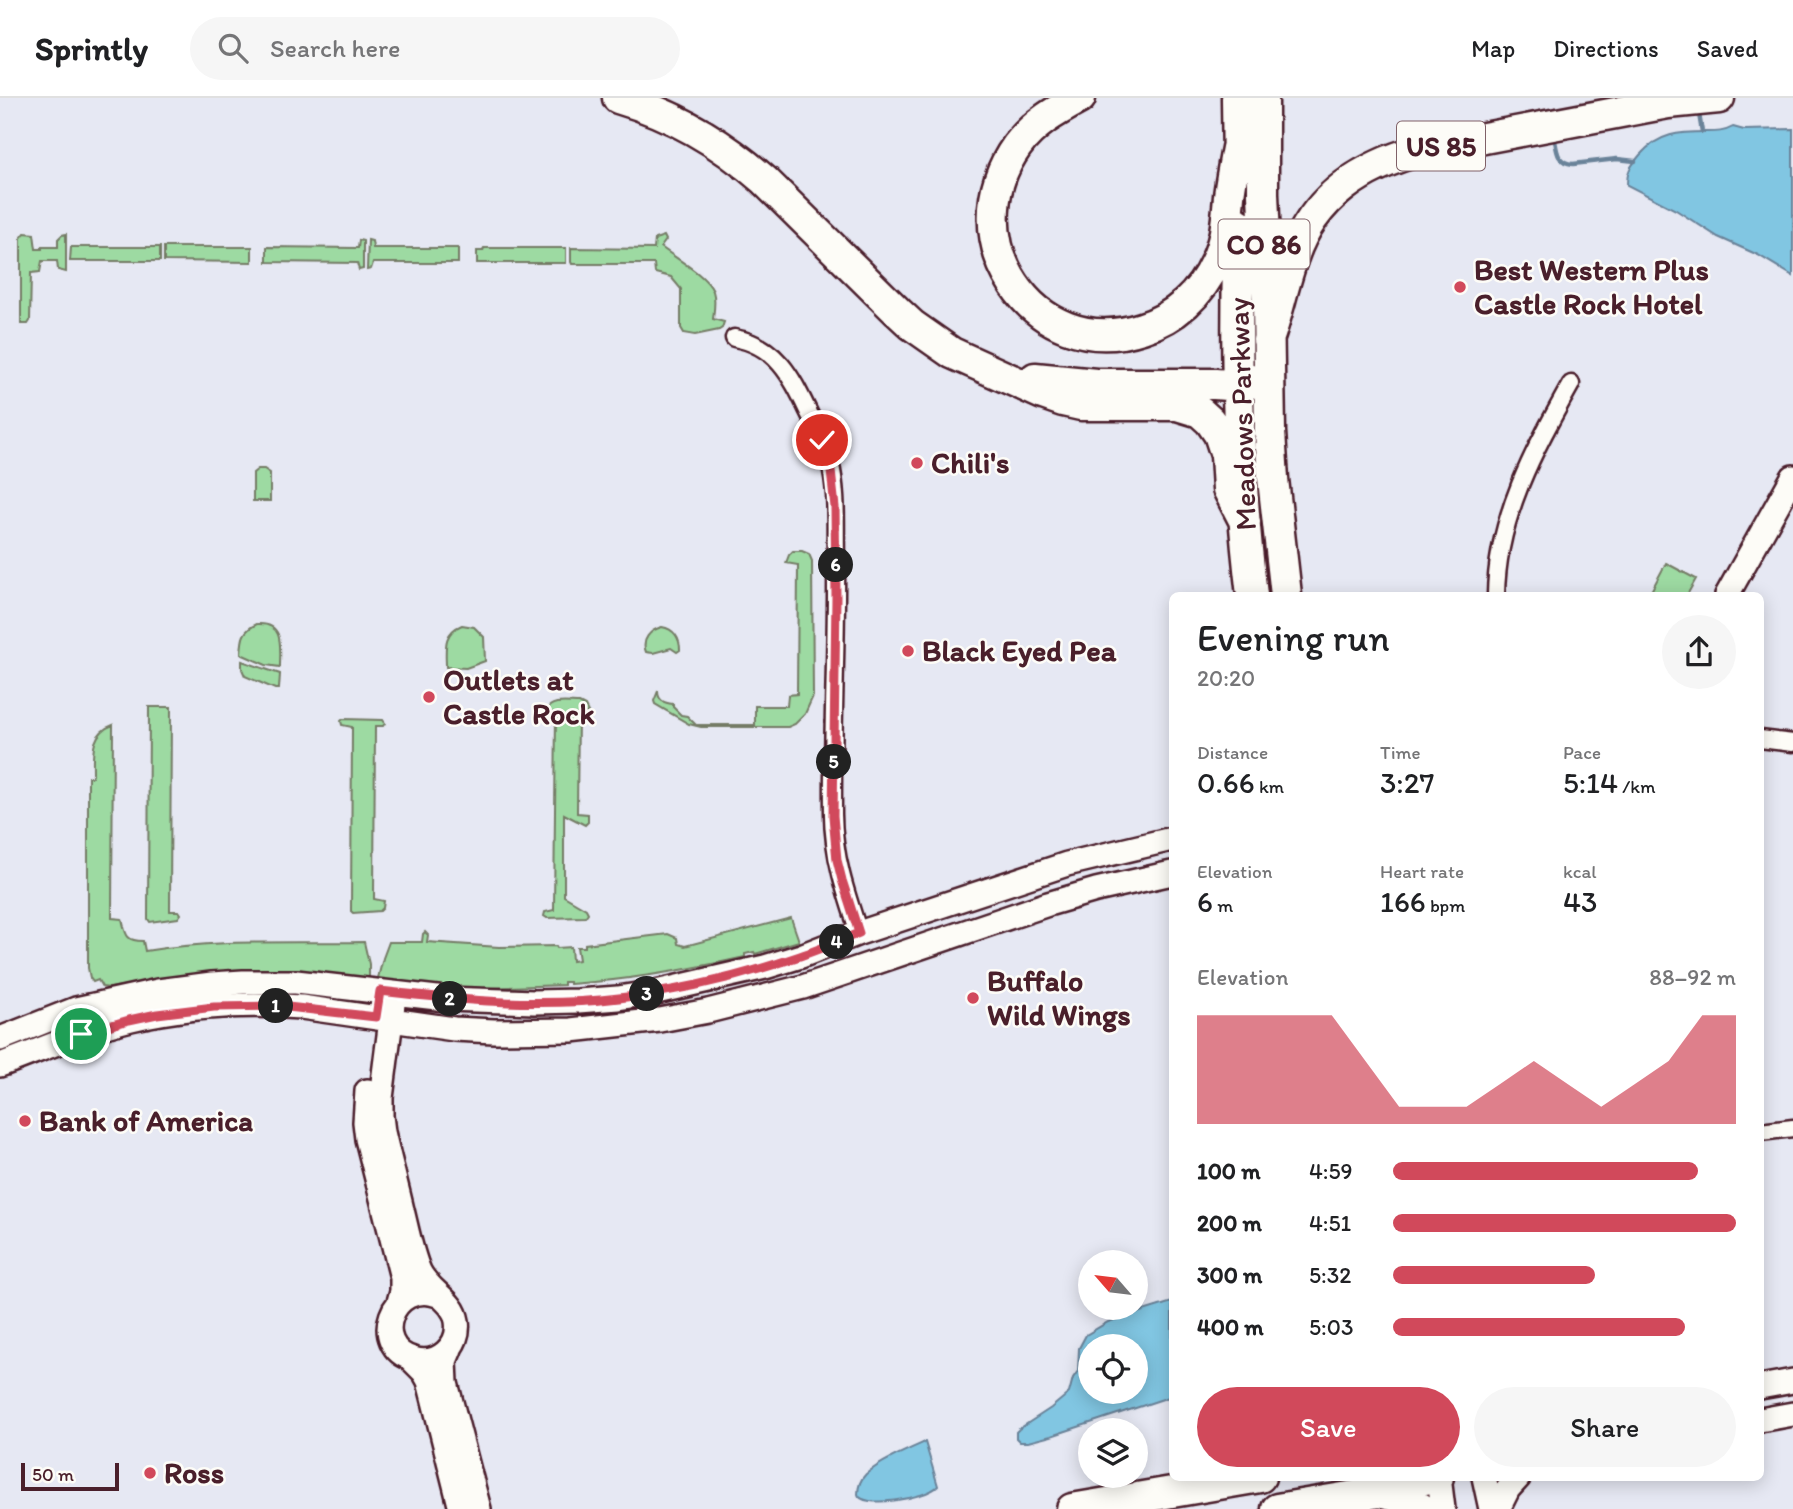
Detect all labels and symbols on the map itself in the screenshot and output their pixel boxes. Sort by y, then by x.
road number: US 85 [1397,121,1485,170]
road number: CO 86 [1218,220,1310,268]
place label: Best Western Plus Castle Rock Hotel [1474,251,1709,322]
marker: Best Western Plus Castle Rock Hotel [1452,279,1468,295]
street label: Meadows Parkway [1219,297,1264,531]
pin [792,410,852,470]
place label: Chili's [931,444,1009,481]
marker: Chili's [909,455,925,471]
pin: 6 [818,547,854,582]
place label: Black Eyed Pea [922,632,1117,669]
marker: Black Eyed Pea [900,643,916,659]
place label: Outlets at Castle Rock [443,661,595,732]
marker: Outlets at Castle Rock [421,689,437,705]
pin: 5 [816,744,852,780]
pin: 4 [820,924,854,960]
place label: Buffalo Wild Wings [987,962,1131,1033]
pin: 3 [630,976,664,1012]
pin: 2 [433,982,468,1016]
pin: 1 [258,988,294,1024]
marker: Buffalo Wild Wings [965,990,981,1006]
pin [51,1004,111,1064]
place label: Bank of America [39,1102,253,1139]
marker: Bank of America [17,1113,33,1129]
north arrow [1078,1250,1148,1320]
place label: Ross [164,1454,224,1491]
scale bar [21,1460,119,1492]
marker: Ross [142,1465,158,1481]

